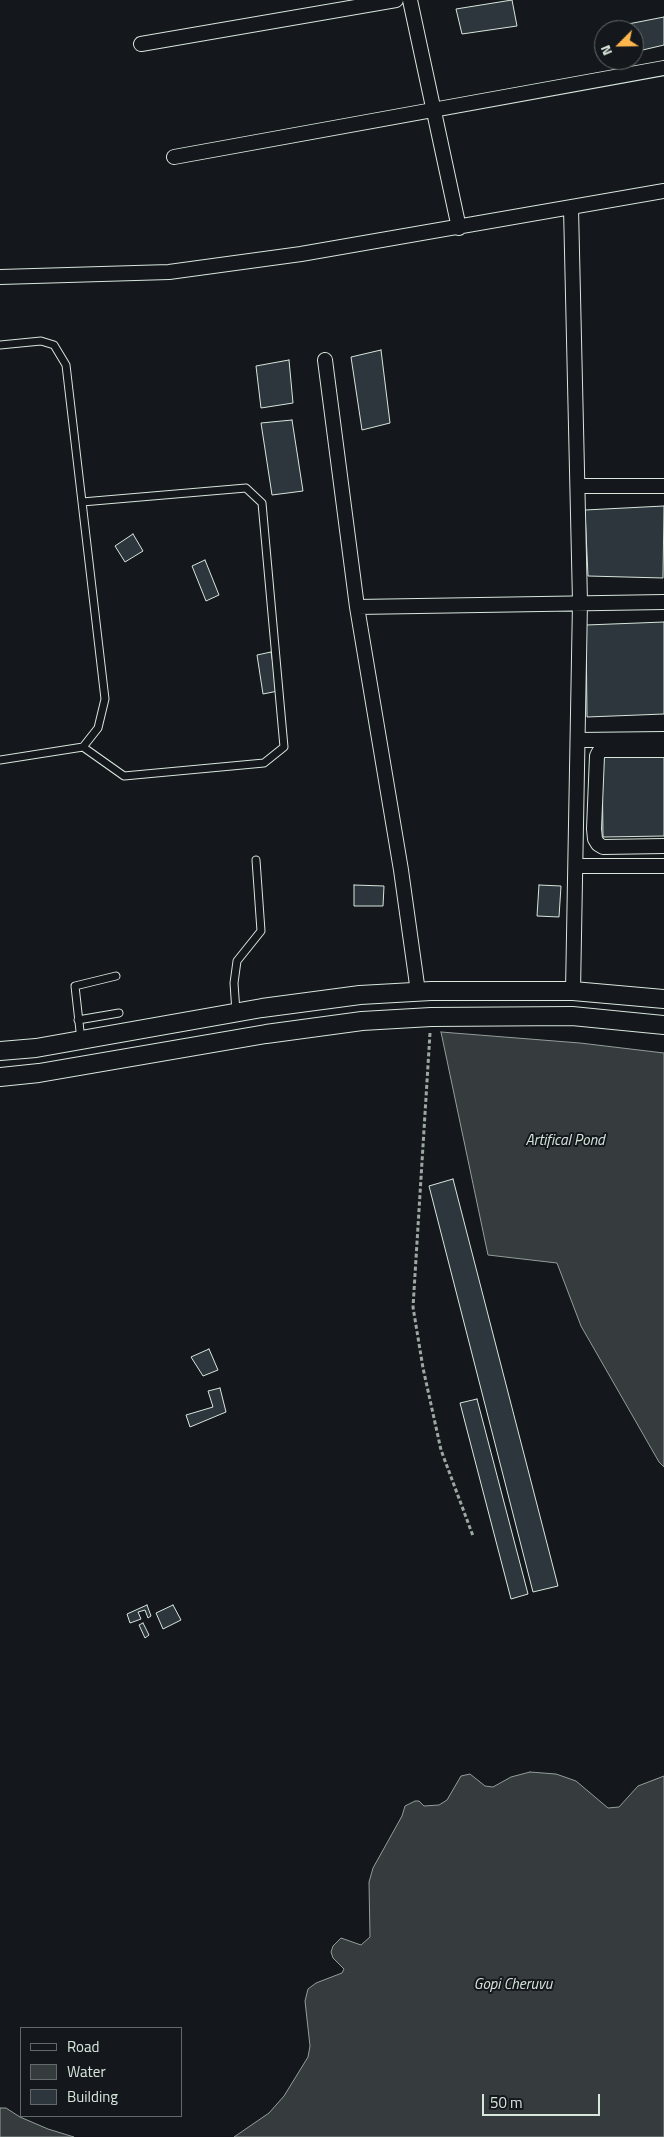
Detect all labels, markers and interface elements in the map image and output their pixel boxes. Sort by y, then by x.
north arrow [594,20,644,70]
text: N [594,42,617,59]
water label: Artifical Pond [525,1132,605,1150]
water label: Gopi Cheruvu [474,1976,552,1994]
legend [20,2027,182,2117]
text: Road [67,2035,99,2058]
text: Water [67,2060,106,2083]
scale bar [484,2084,602,2116]
text: Building [67,2085,118,2108]
text: 50 m [490,2091,523,2114]

